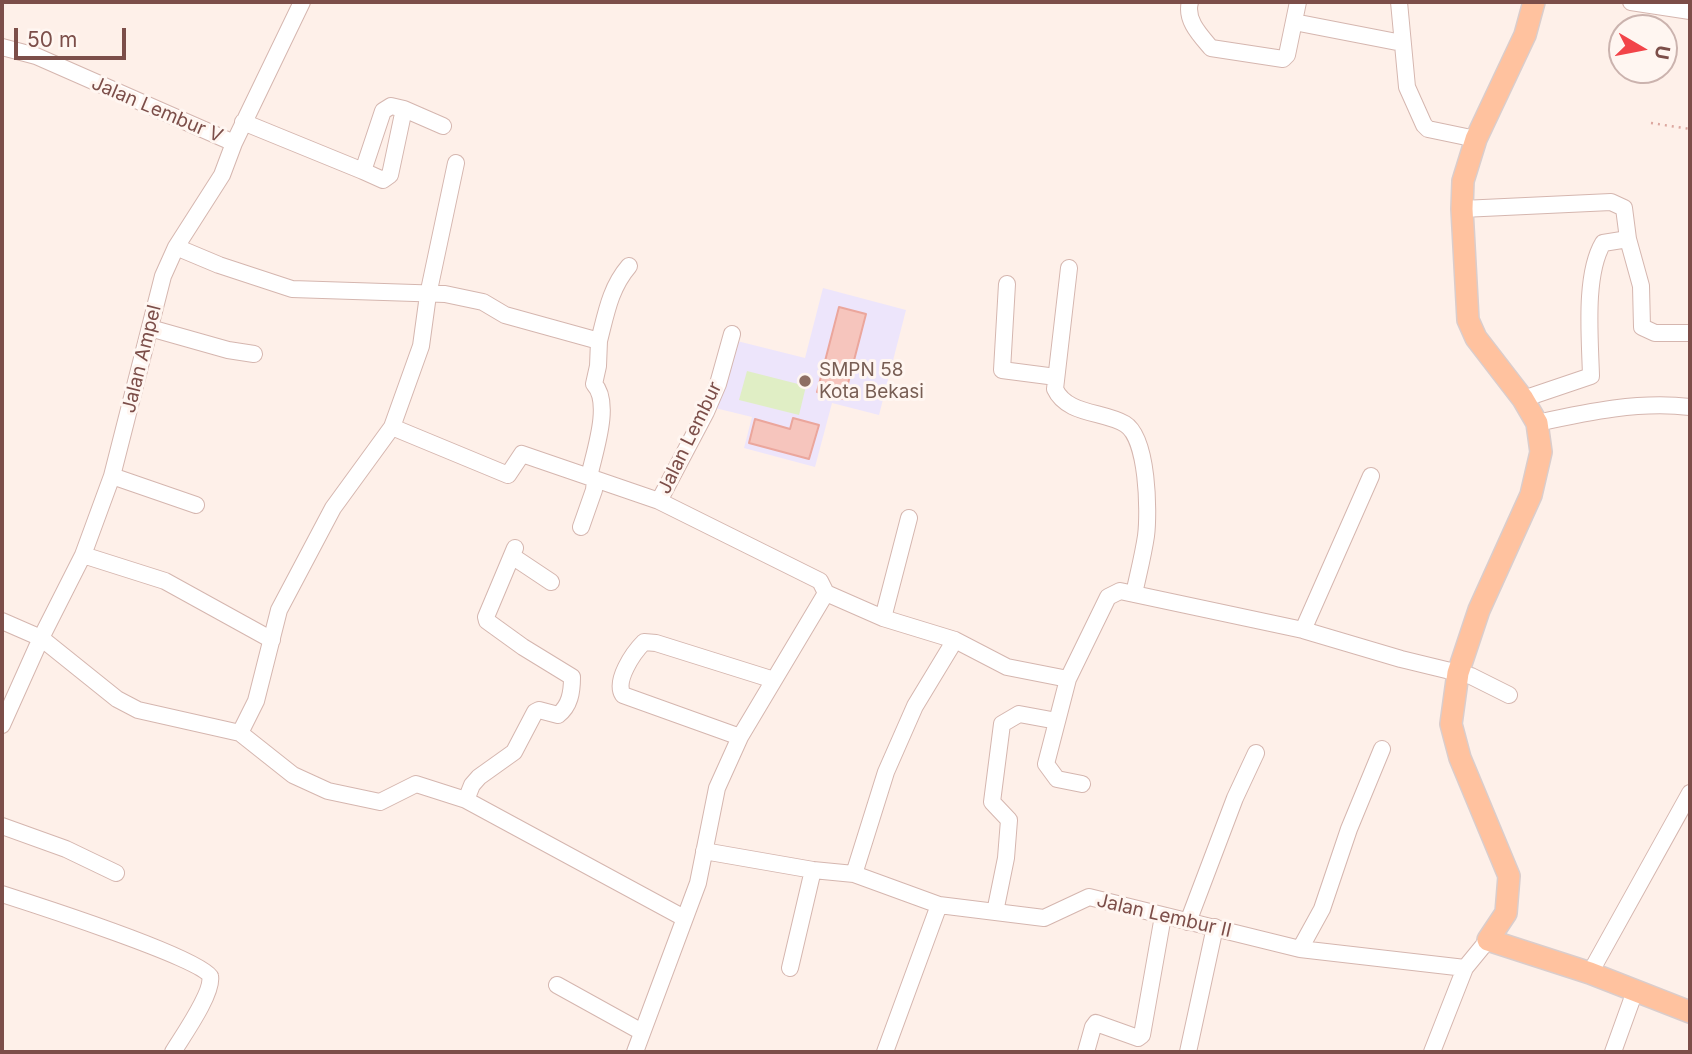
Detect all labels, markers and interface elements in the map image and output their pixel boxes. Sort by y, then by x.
scale bar [18,14,130,58]
north arrow [1608,14,1678,84]
text: 50 m [27,27,77,52]
text: U [1650,44,1675,61]
street label: Jalan Lembur V [88,72,226,148]
street label: Jalan Ampel [118,303,166,415]
place label: SMPN 58 Kota Bekasi [819,359,924,403]
marker: SMPN 58 Kota Bekasi [797,373,813,389]
street label: Jalan Lembur [653,378,727,498]
street label: Jalan Lembur II [1095,889,1233,943]

